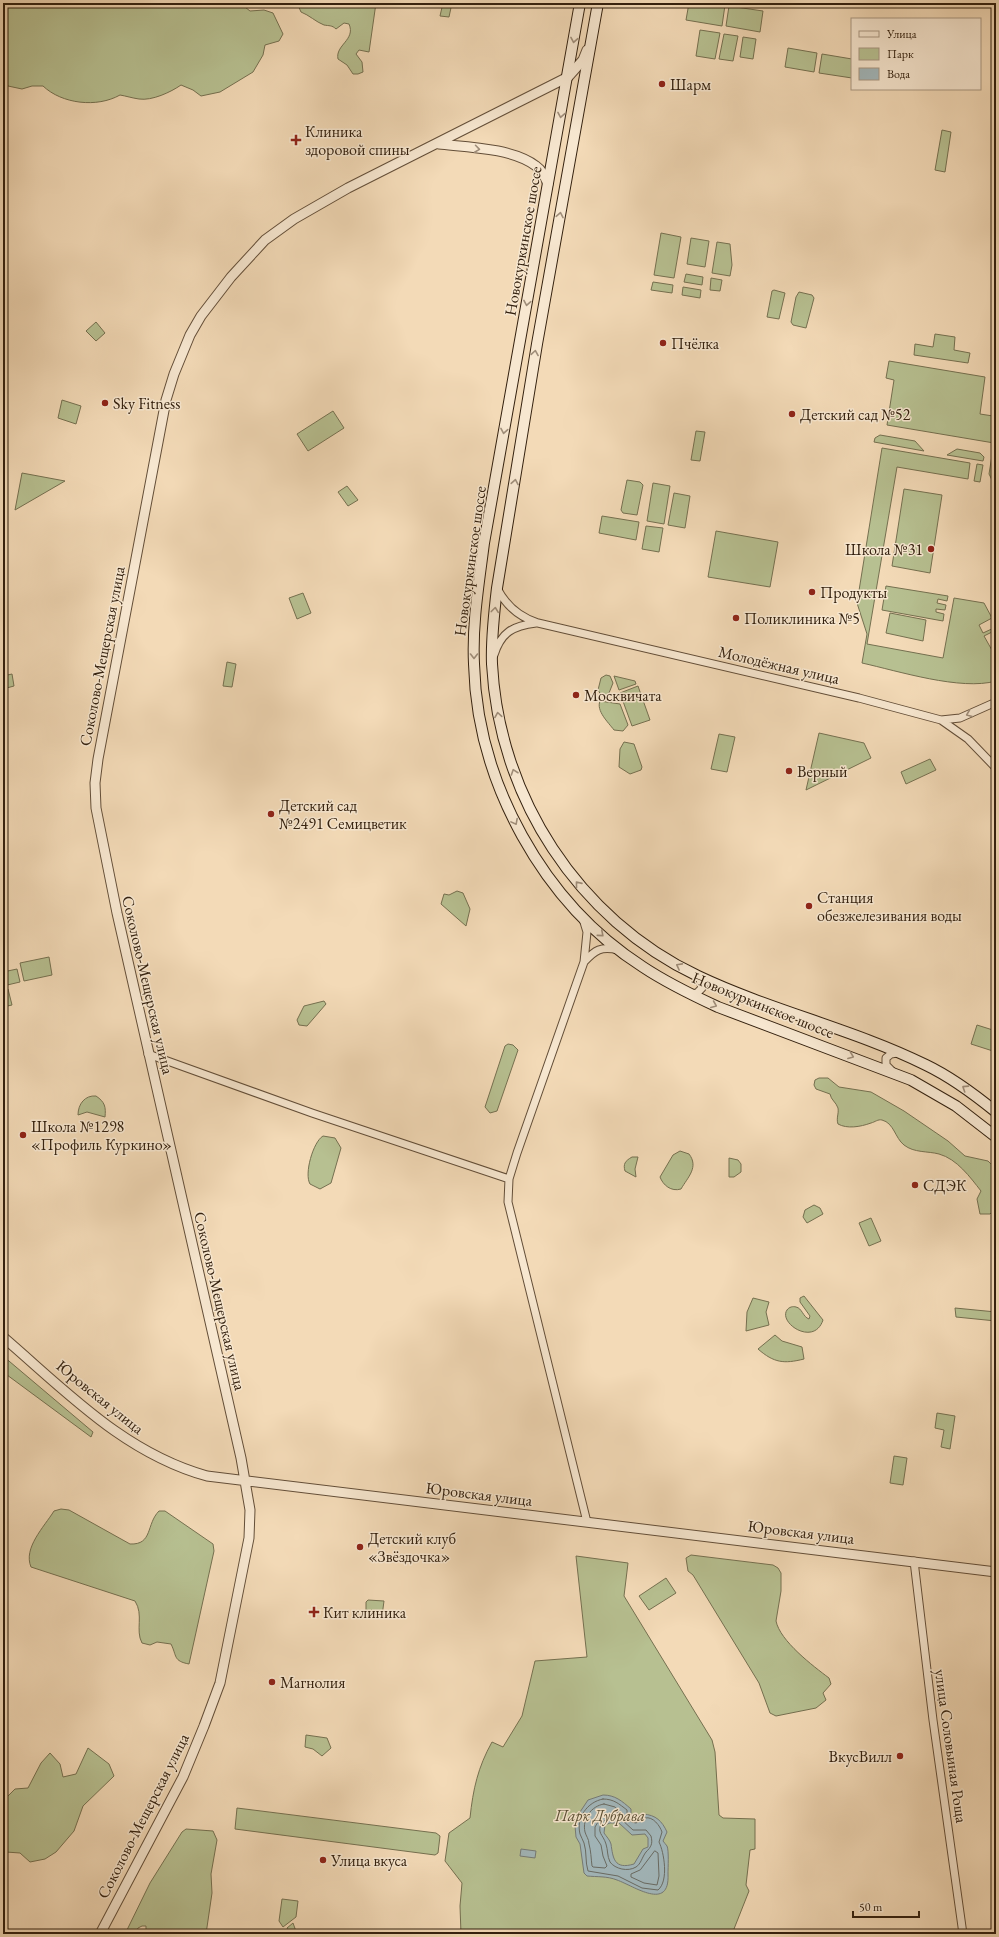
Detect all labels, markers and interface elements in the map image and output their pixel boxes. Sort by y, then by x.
legend [851,18,981,90]
text: Улица [886,26,917,42]
one-way arrow [570,37,579,43]
text: Парк [887,46,914,62]
text: Вода [887,66,910,82]
place label: Шарм [670,74,711,95]
marker: Шарм [657,79,667,89]
one-way arrow [557,112,566,118]
place label: Клиника здоровой спины [305,121,410,160]
marker: Клиника здоровой спины [290,134,302,146]
one-way arrow [474,144,480,153]
street label: Новокуркинское шоссе [500,165,546,317]
one-way arrow [556,212,564,219]
one-way arrow [523,300,532,306]
place label: Пчёлка [671,333,720,354]
marker: Пчёлка [658,338,668,348]
one-way arrow [531,350,539,356]
place label: Sky Fitness [113,393,180,414]
marker: Sky Fitness [100,398,110,408]
place label: Детский сад №52 [800,404,911,425]
marker: Детский сад №52 [787,409,797,419]
one-way arrow [501,428,509,434]
one-way arrow [510,478,519,485]
street label: Новокуркинское шоссе [449,484,491,638]
place label: Школа №31 [845,539,923,560]
marker: Школа №31 [926,544,936,554]
street label: Соколово-Мещерская улица [74,564,130,748]
place label: Продукты [820,582,888,603]
marker: Продукты [807,587,817,597]
one-way arrow [490,607,499,613]
place label: Поликлиника №5 [744,608,860,629]
marker: Поликлиника №5 [731,613,741,623]
street label: Молодёжная улица [716,641,842,689]
one-way arrow [470,653,478,659]
place label: Москвичата [584,685,662,706]
marker: Москвичата [571,690,581,700]
one-way arrow [966,709,974,717]
one-way arrow [494,712,503,718]
place label: Верный [797,761,848,782]
marker: Верный [784,766,794,776]
one-way arrow [510,769,519,776]
place label: Детский сад №2491 Семицветик [279,795,407,834]
marker: Детский сад №2491 Семицветик [266,809,276,819]
one-way arrow [510,817,518,825]
one-way arrow [576,882,583,889]
place label: Станция обезжелезивания воды [817,887,962,926]
street label: Соколово-Мещерская улица [117,894,179,1077]
marker: Станция обезжелезивания воды [804,901,814,911]
one-way arrow [596,929,604,937]
one-way arrow [675,963,683,971]
street label: Новокуркинское шоссе [689,967,837,1043]
one-way arrow [710,1000,718,1008]
one-way arrow [848,1052,855,1060]
one-way arrow [962,1085,969,1093]
place label: Школа №1298 «Профиль Куркино» [31,1116,172,1155]
marker: Школа №1298 «Профиль Куркино» [18,1130,28,1140]
place label: СДЭК [923,1175,967,1196]
marker: СДЭК [910,1180,920,1190]
street label: Соколово-Мещерская улица [189,1210,251,1393]
street label: Юровская улица [52,1355,149,1439]
street label: Юровская улица [425,1477,534,1511]
street label: Юровская улица [747,1515,856,1549]
place label: Детский клуб «Звёздочка» [368,1528,456,1567]
marker: Детский клуб «Звёздочка» [355,1542,365,1552]
place label: Кит клиника [323,1602,407,1623]
marker: Кит клиника [308,1606,320,1618]
street label: улица Соловьиная Роща [930,1668,972,1825]
place label: Магнолия [280,1672,345,1693]
marker: Магнолия [267,1677,277,1687]
street label: Соколово-Мещерская улица [92,1729,194,1902]
place label: ВкусВилл [829,1746,892,1767]
marker: ВкусВилл [895,1751,905,1761]
park label: Парк Дубрава [554,1805,645,1826]
place label: Улица вкуса [330,1850,408,1871]
marker: Улица вкуса [318,1855,328,1865]
scale bar [853,1893,919,1919]
text: 50 m [859,1899,883,1915]

